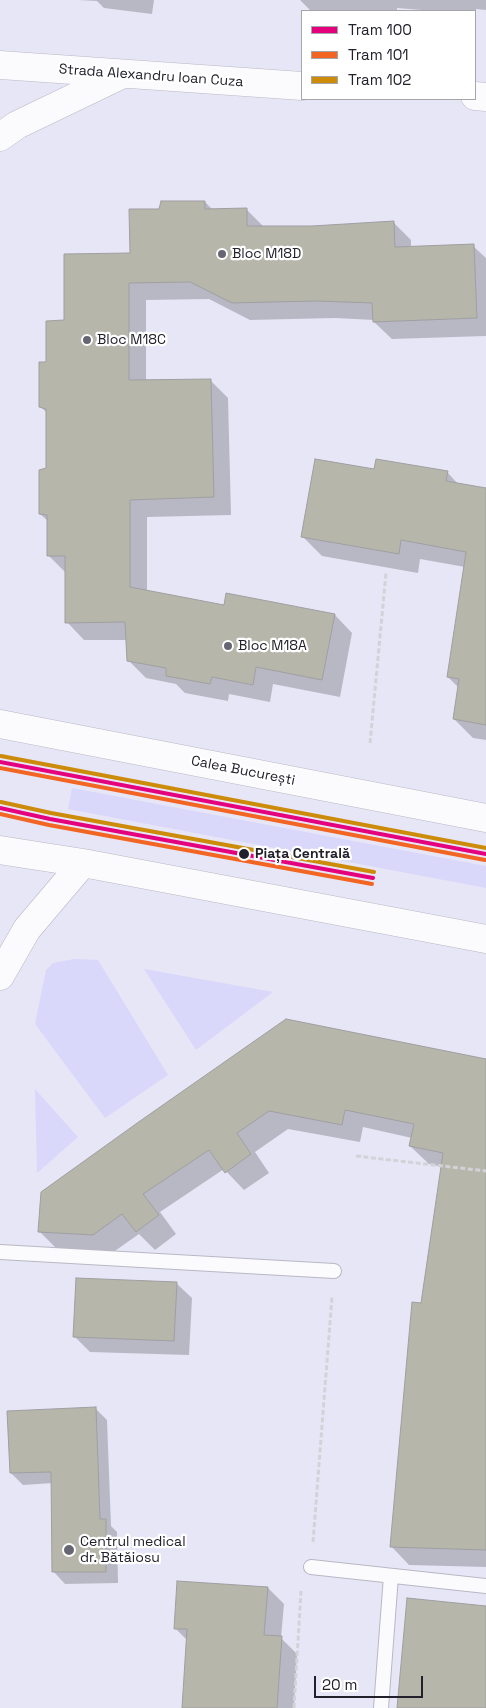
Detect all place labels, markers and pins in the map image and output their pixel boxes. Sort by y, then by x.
place label: Bloc M18D [232,246,301,262]
marker: Bloc M18D [216,248,228,260]
place label: Bloc M18C [97,332,166,348]
marker: Bloc M18C [81,334,93,346]
place label: Bloc M18A [238,638,307,654]
marker: Bloc M18A [222,640,234,652]
place label: Piața Centrală [255,846,350,862]
marker: Piața Centrală [237,847,251,861]
place label: Centrul medical dr. Bătăiosu [80,1534,186,1566]
marker: Centrul medical dr. Bătăiosu [62,1543,76,1557]

